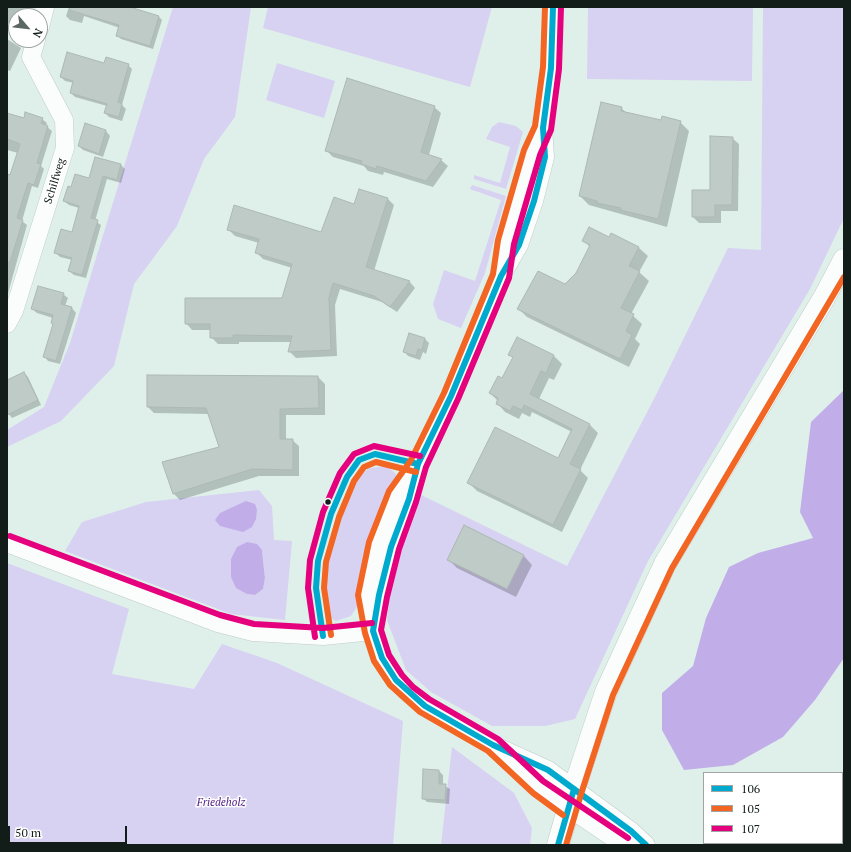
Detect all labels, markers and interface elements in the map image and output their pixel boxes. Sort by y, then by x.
north arrow [8,8,48,48]
text: N [30,26,46,40]
street label: Schilfweg [42,157,68,205]
unlabelled marker [323,497,333,507]
legend [703,772,843,844]
text: 106 [741,781,760,796]
park label: Friedeholz [197,796,245,810]
text: 105 [741,801,760,816]
scale bar [10,818,129,844]
text: 107 [741,821,760,836]
text: 50 m [15,825,41,840]

